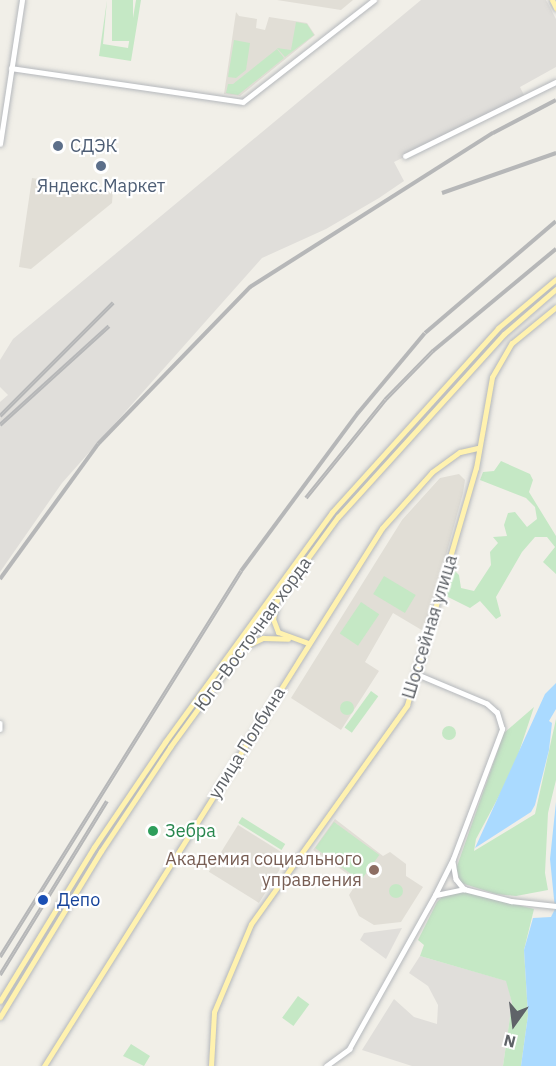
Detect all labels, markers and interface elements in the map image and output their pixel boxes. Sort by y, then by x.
place label: СДЭК [70,135,117,157]
marker: СДЭК [51,139,65,153]
marker: Яндекс.Маркет [94,159,108,173]
place label: Яндекс.Маркет [37,175,165,197]
street label: Шоссейная улица [398,552,462,702]
street label: Юго-Восточная хорда [190,553,316,715]
street label: улица Полбина [204,683,290,803]
place label: Зебра [165,820,216,842]
marker: Зебра [146,824,160,838]
place label: Академия социального управления [165,849,362,892]
marker: Академия социального управления [367,863,381,877]
place label: Депо [57,889,100,911]
marker: Депо [34,891,52,909]
north arrow [484,994,544,1054]
text: N [502,1030,518,1053]

